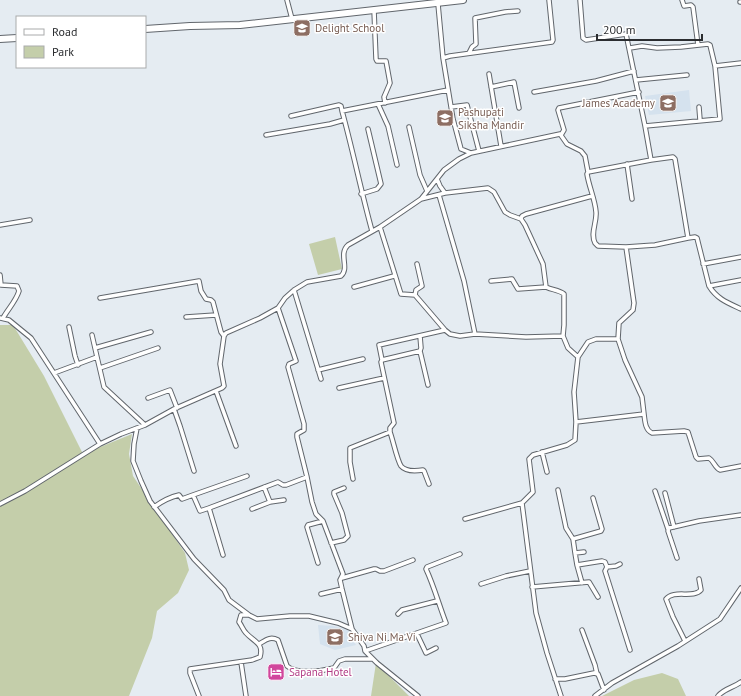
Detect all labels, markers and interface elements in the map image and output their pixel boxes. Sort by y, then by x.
legend [16,16,146,68]
scale bar [597,16,702,42]
school or university icon: Delight School [292,18,312,38]
place label: Delight School [315,21,385,35]
text: 200 m [603,22,636,37]
text: Road [52,24,77,39]
text: Park [52,44,74,59]
school or university icon: James Academy [658,93,678,113]
place label: James Academy [581,96,656,110]
place label: Pashupati Siksha Mandir [458,105,524,132]
school or university icon: Pashupati Siksha Mandir [435,108,455,128]
school or university icon: Shiva Ni Ma Vi [325,627,345,647]
place label: Shiva Ni Ma Vi [348,630,416,644]
hotel icon: Sapana Hotel [266,662,286,682]
place label: Sapana Hotel [289,665,353,679]

